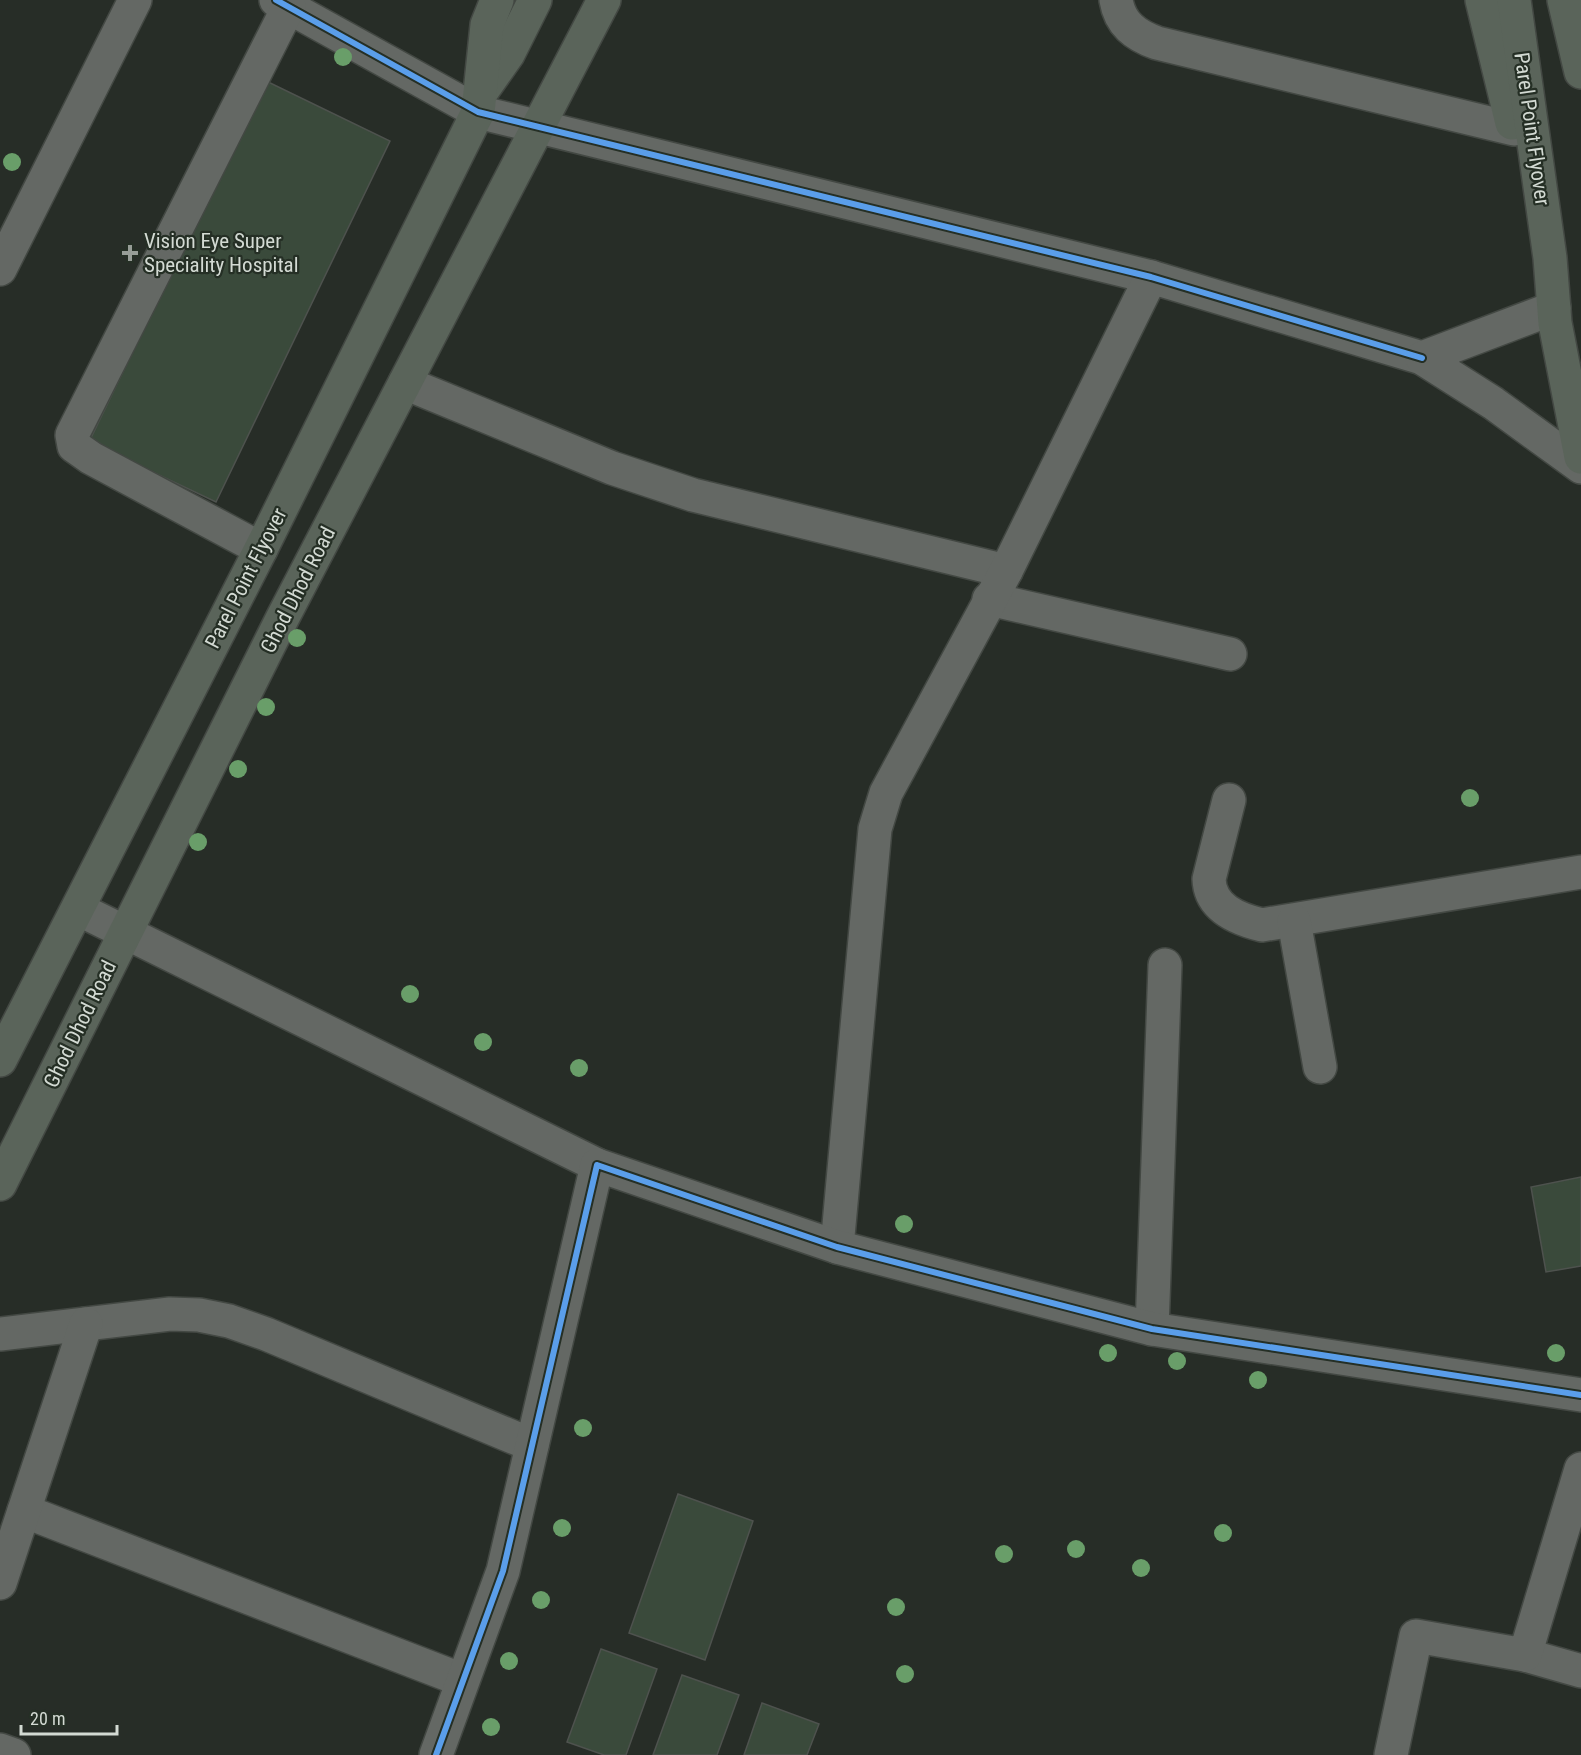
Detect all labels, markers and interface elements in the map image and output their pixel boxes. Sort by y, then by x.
street label: Parel Point Flyover [1509,51,1555,207]
place label: Vision Eye Super Speciality Hospital [144,229,299,277]
marker: Vision Eye Super Speciality Hospital [121,244,139,262]
street label: Parel Point Flyover [200,504,292,652]
street label: Ghod Dhod Road [256,523,340,657]
street label: Ghod Dhod Road [39,957,121,1091]
scale bar [21,1698,117,1736]
text: 20 m [30,1708,65,1729]

